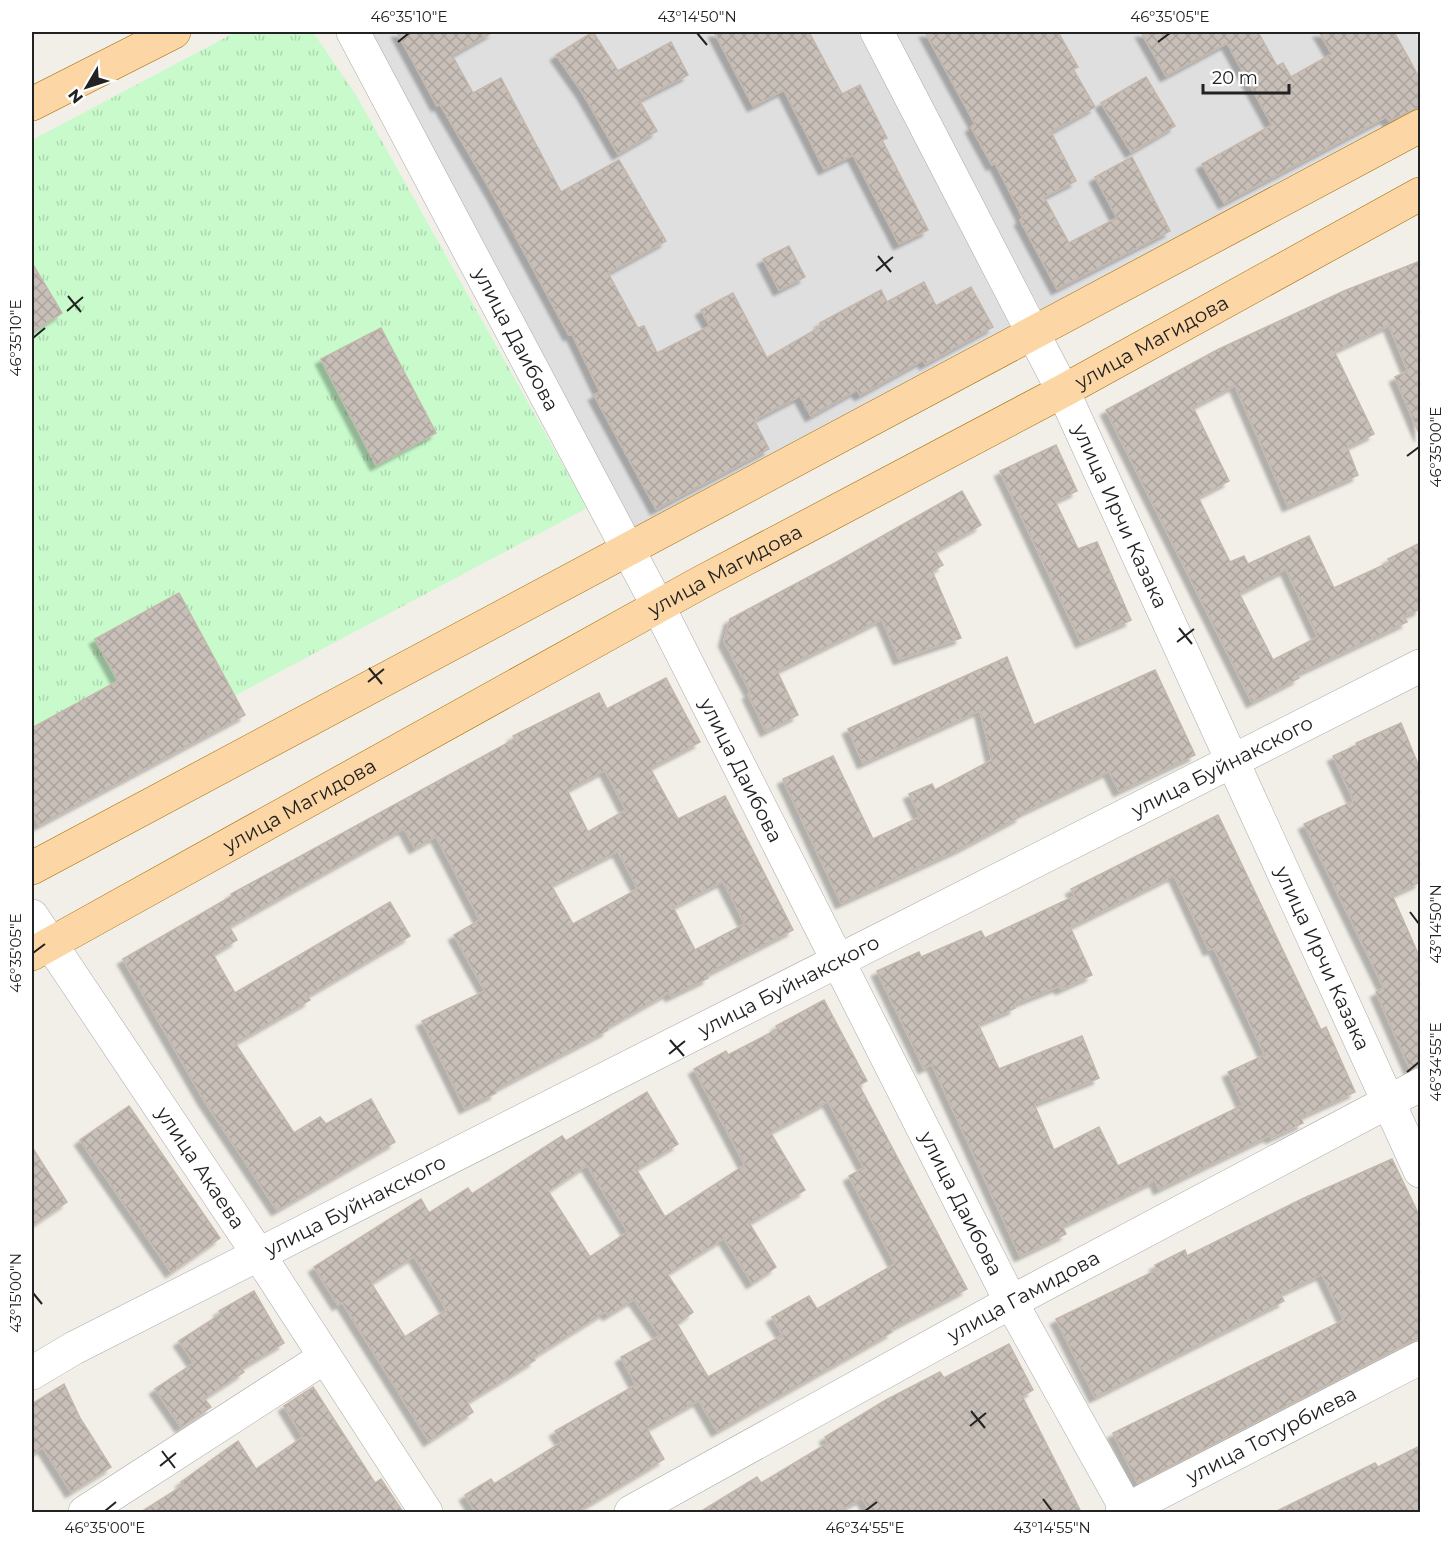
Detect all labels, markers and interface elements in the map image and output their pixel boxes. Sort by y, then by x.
text: 46°35'10"E [371,7,447,26]
text: 43°14'50"N [657,7,737,26]
text: 46°35'05"E [1130,7,1210,26]
north arrow [57,57,117,117]
scale bar [1203,57,1288,95]
text: 20 m [1212,67,1258,89]
text: N [64,85,87,107]
street label: улица Даибова [468,263,564,415]
street label: улица Магидова [1070,290,1233,395]
text: 46°35'10"E [6,300,25,376]
text: 46°35'00"E [1426,407,1445,487]
street label: улица Ирчи Казака [1067,419,1173,612]
street label: улица Магидова [643,519,806,622]
street label: улица Даибова [694,693,788,846]
street label: улица Буйнакского [1126,710,1317,823]
street label: улица Магидова [218,753,380,858]
street label: улица Ирчи Казака [1270,861,1375,1054]
text: 43°14'50"N [1426,884,1445,964]
text: 46°35'05"E [6,913,25,993]
street label: улица Буйнакского [693,930,883,1042]
text: 46°34'55"E [1426,1023,1445,1101]
street label: улица Акаева [151,1101,250,1233]
street label: улица Даибова [914,1126,1008,1280]
street label: улица Буйнакского [259,1150,450,1262]
street label: улица Гамидова [942,1245,1104,1347]
text: 43°15'00"N [6,1253,25,1333]
street label: улица Тотурбиева [1181,1381,1360,1489]
text: 46°35'00"E [65,1518,145,1537]
text: 46°34'55"E [826,1518,904,1537]
text: 43°14'55"N [1013,1518,1091,1537]

